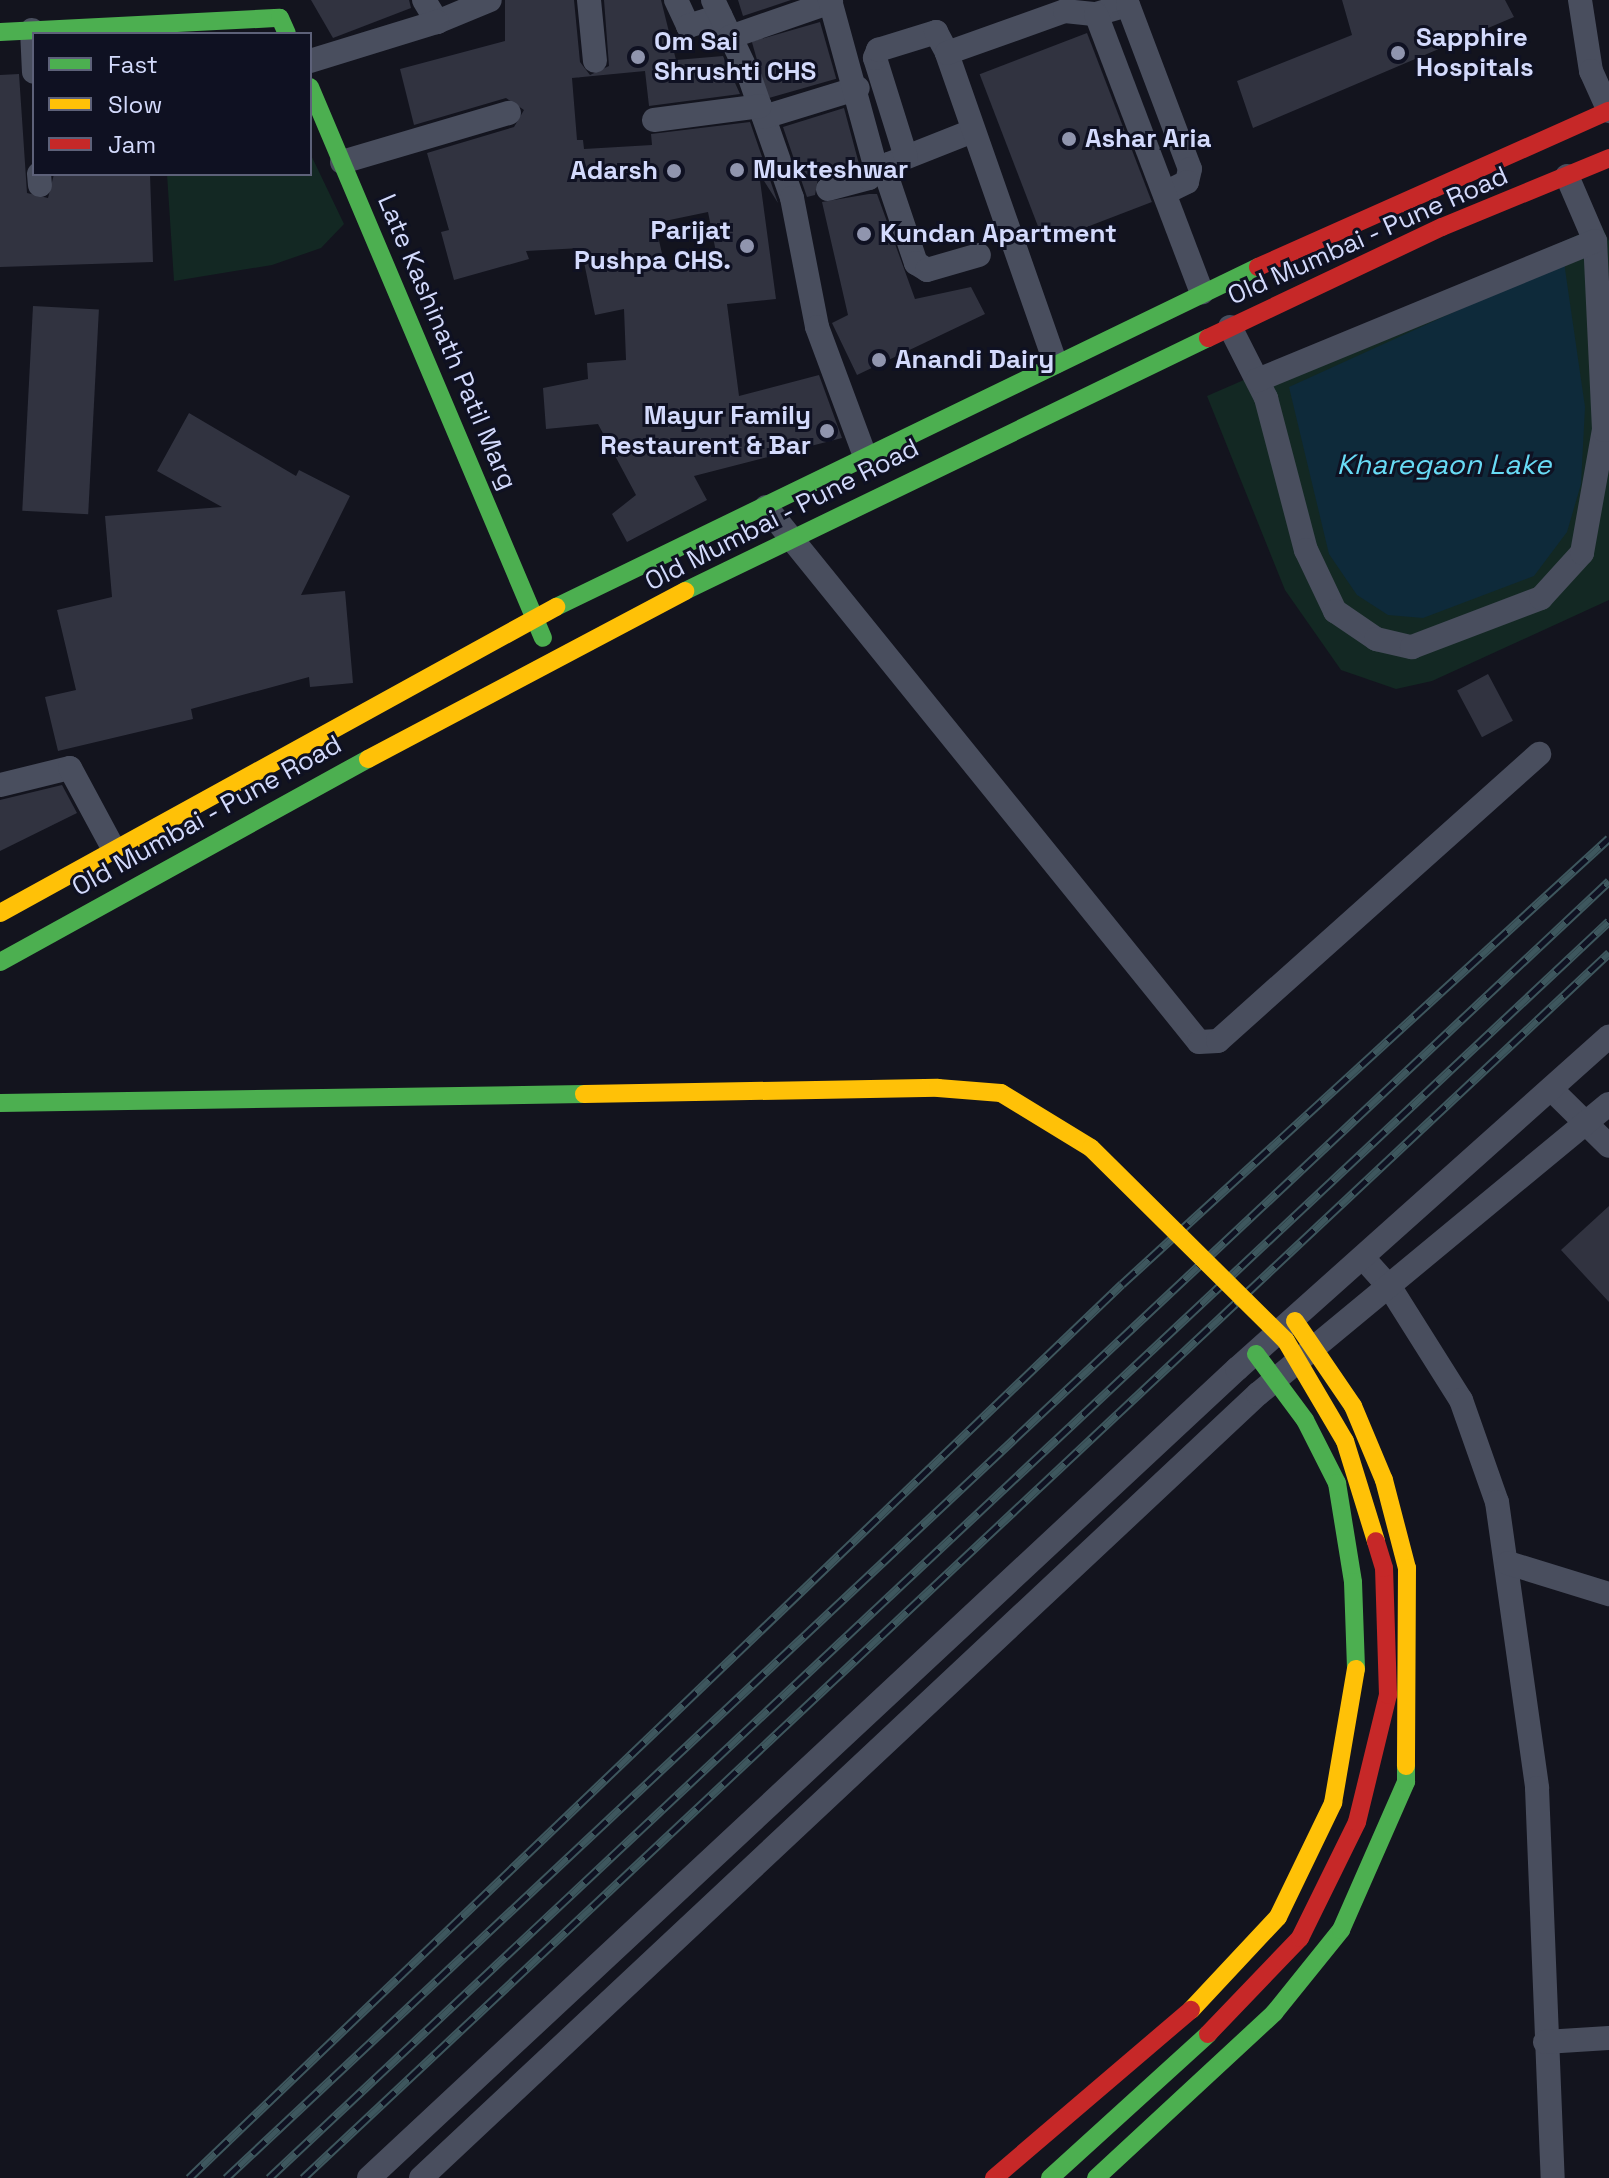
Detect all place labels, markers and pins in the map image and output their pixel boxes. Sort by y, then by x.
place label: Sapphire Hospitals [1416,22,1534,84]
place label: Om Sai Shrushti CHS [654,26,816,88]
marker: Sapphire Hospitals [1387,42,1409,64]
marker: Om Sai Shrushti CHS [629,48,647,66]
place label: Ashar Aria [1085,123,1212,155]
marker: Ashar Aria [1060,130,1078,148]
place label: Mukteshwar [753,154,908,186]
place label: Adarsh [570,155,658,187]
marker: Mukteshwar [728,161,746,179]
marker: Adarsh [665,162,683,180]
place label: Parijat Pushpa CHS. [574,215,731,276]
place label: Kundan Apartment [880,218,1117,250]
marker: Kundan Apartment [855,225,873,243]
marker: Parijat Pushpa CHS. [738,237,756,255]
place label: Anandi Dairy [895,344,1054,376]
marker: Anandi Dairy [870,351,888,369]
place label: Mayur Family Restaurent & Bar [600,400,811,462]
marker: Mayur Family Restaurent & Bar [818,422,836,440]

